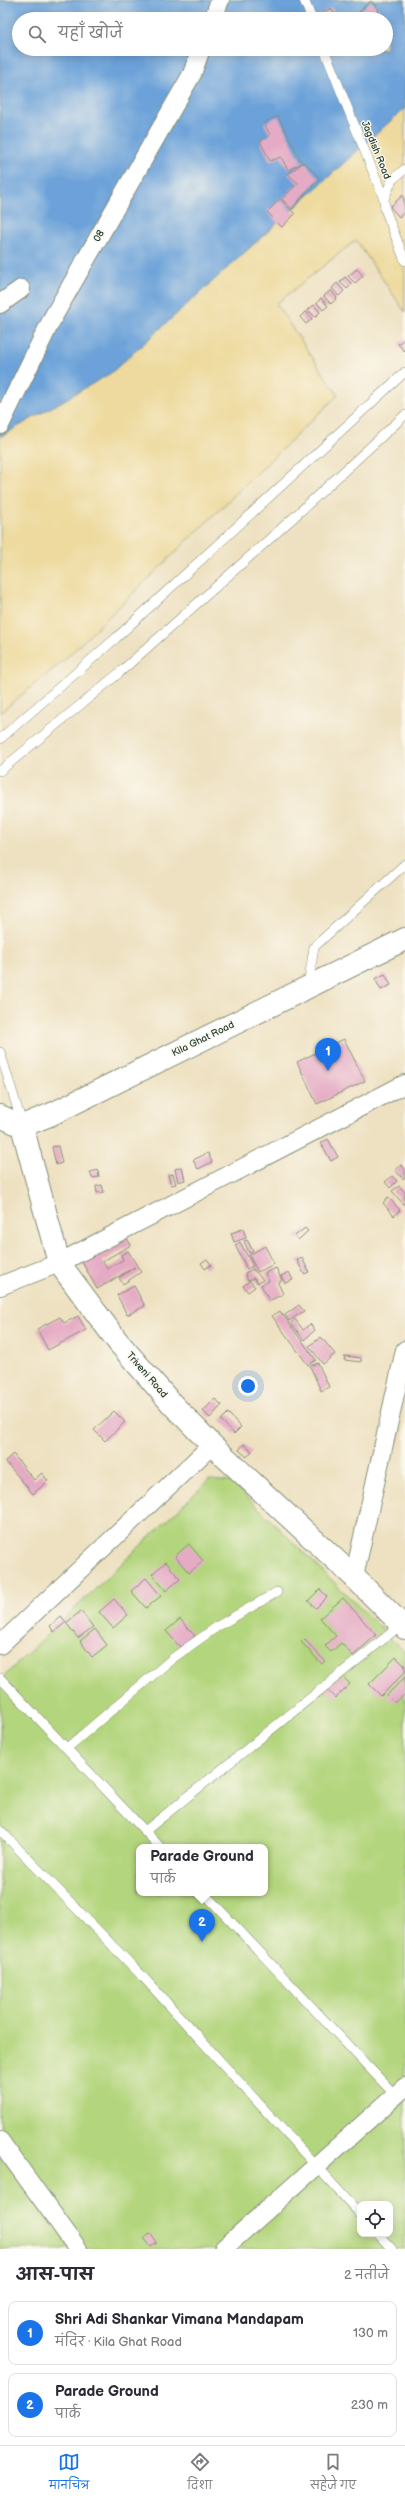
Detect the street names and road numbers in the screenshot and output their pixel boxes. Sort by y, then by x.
street label: Jagdish Road [359,119,393,181]
street label: 08 [91,228,107,244]
street label: Kila Ghat Road [170,1019,236,1059]
street label: Triveni Road [124,1350,170,1400]

